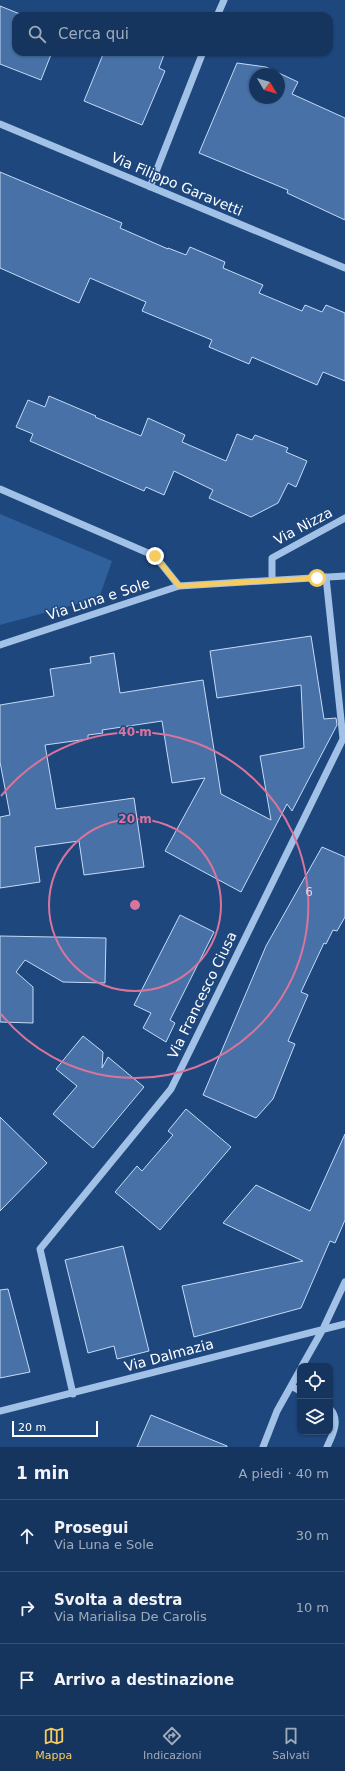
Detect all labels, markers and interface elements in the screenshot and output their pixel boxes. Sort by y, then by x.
search box [12,12,333,56]
icon: search [26,23,48,45]
text: Cerca qui [58,25,129,43]
north arrow [249,68,285,104]
street label: Via Filippo Garavetti [109,149,245,219]
street label: Via Nizza [271,504,335,548]
route end [146,547,164,565]
route start [308,569,326,587]
street label: Via Luna e Sole [44,575,152,623]
text: 40 m [118,725,152,739]
text: 20 m [118,812,152,826]
house number: 6 [305,885,313,899]
centre of rings [128,898,142,912]
street label: Via Francesco Ciusa [164,929,240,1061]
street label: Via Dalmazia [123,1335,215,1375]
map controls [297,1363,333,1435]
button: locate [297,1363,333,1399]
button: layers [297,1399,333,1435]
scale bar [12,1419,98,1438]
text: 20 m [18,1421,46,1434]
text: 1 min [16,1463,69,1483]
text: A piedi · 40 m [239,1466,329,1481]
text: Prosegui [54,1519,128,1537]
icon: ahead [16,1525,38,1547]
text: 30 m [296,1528,329,1543]
text: Via Luna e Sole [54,1537,154,1552]
text: Svolta a destra [54,1591,182,1609]
icon: right [16,1597,38,1619]
text: 10 m [296,1600,329,1615]
text: Via Marialisa De Carolis [54,1609,207,1624]
icon: arrive [16,1669,38,1691]
text: Arrivo a destinazione [54,1671,234,1689]
tab: Mappa [35,1725,72,1762]
tab: Indicazioni [143,1725,202,1762]
tab: Salvati [272,1725,310,1762]

